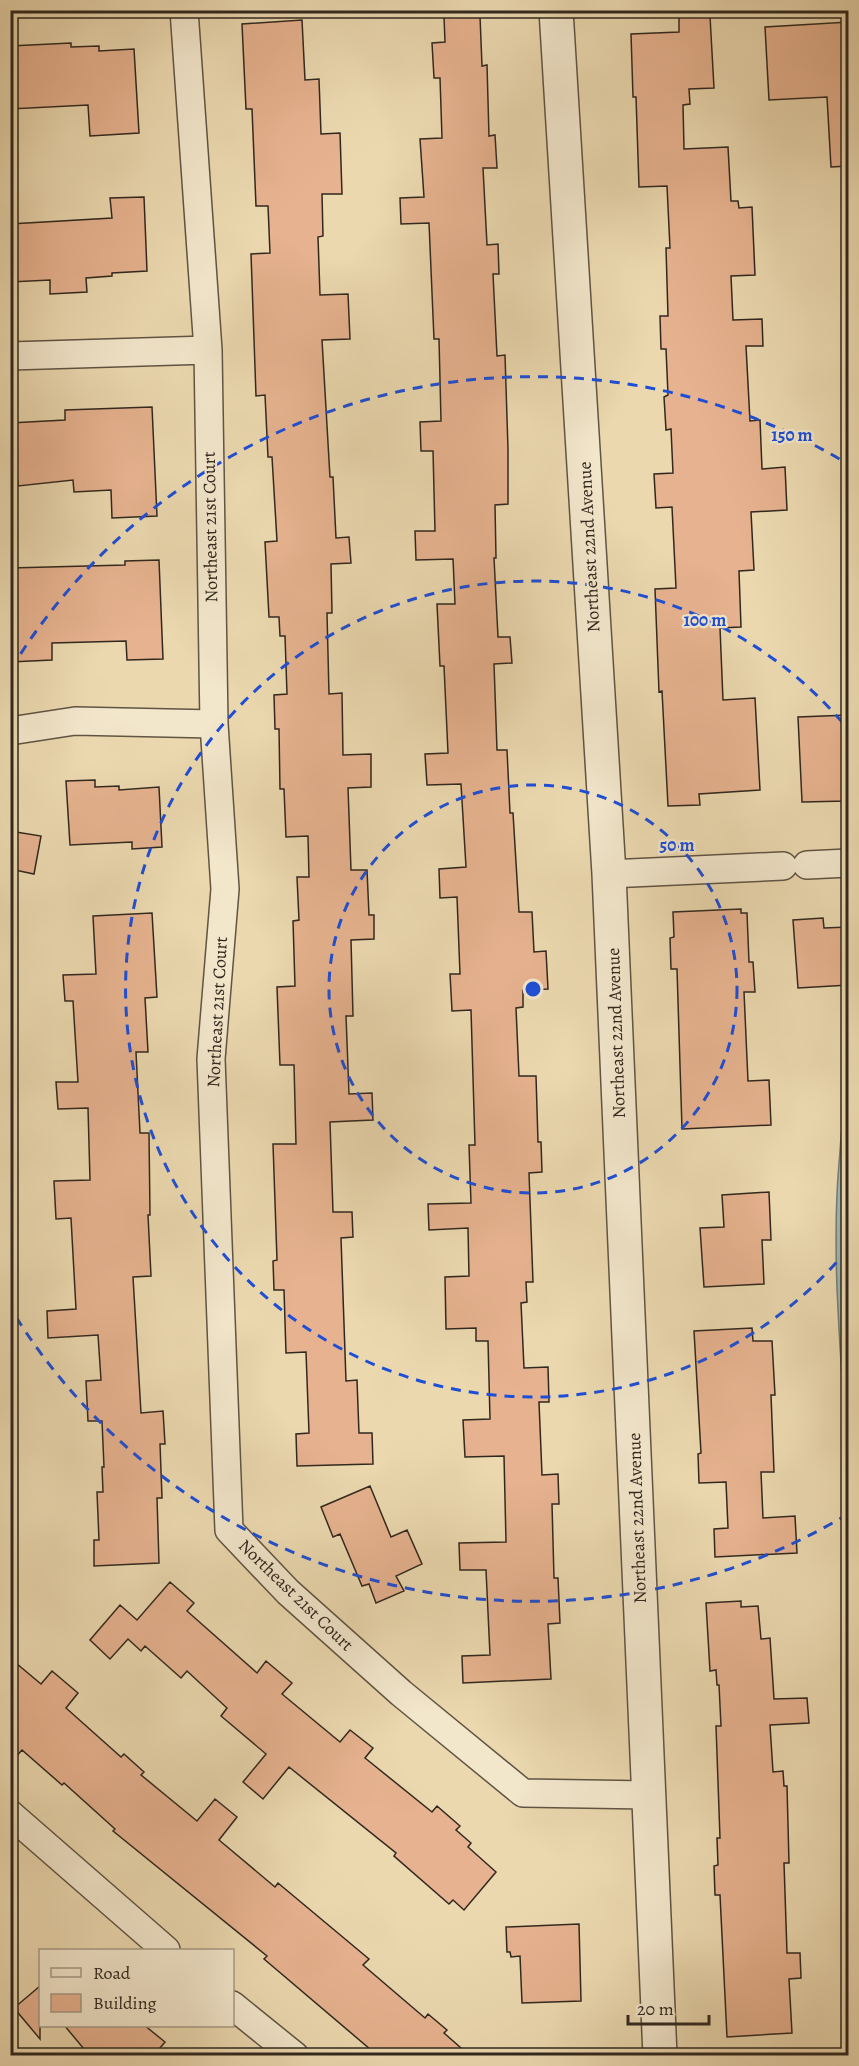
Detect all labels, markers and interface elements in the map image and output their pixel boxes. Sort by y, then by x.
text: 150 m [771,423,813,447]
street label: Northeast 21st Court [197,451,223,603]
street label: Northeast 22nd Avenue [573,461,605,633]
text: 100 m [684,608,726,632]
text: 50 m [660,833,694,857]
street label: Northeast 21st Court [201,936,233,1088]
street label: Northeast 22nd Avenue [601,947,631,1119]
centre of rings [523,979,543,999]
street label: Northeast 22nd Avenue [622,1432,652,1604]
street label: Northeast 21st Court [233,1534,359,1656]
legend [39,1949,234,2027]
text: Road [93,1961,131,1985]
scale bar [628,1988,709,2026]
text: Building [93,1991,157,2015]
text: 20 m [637,1997,674,2021]

